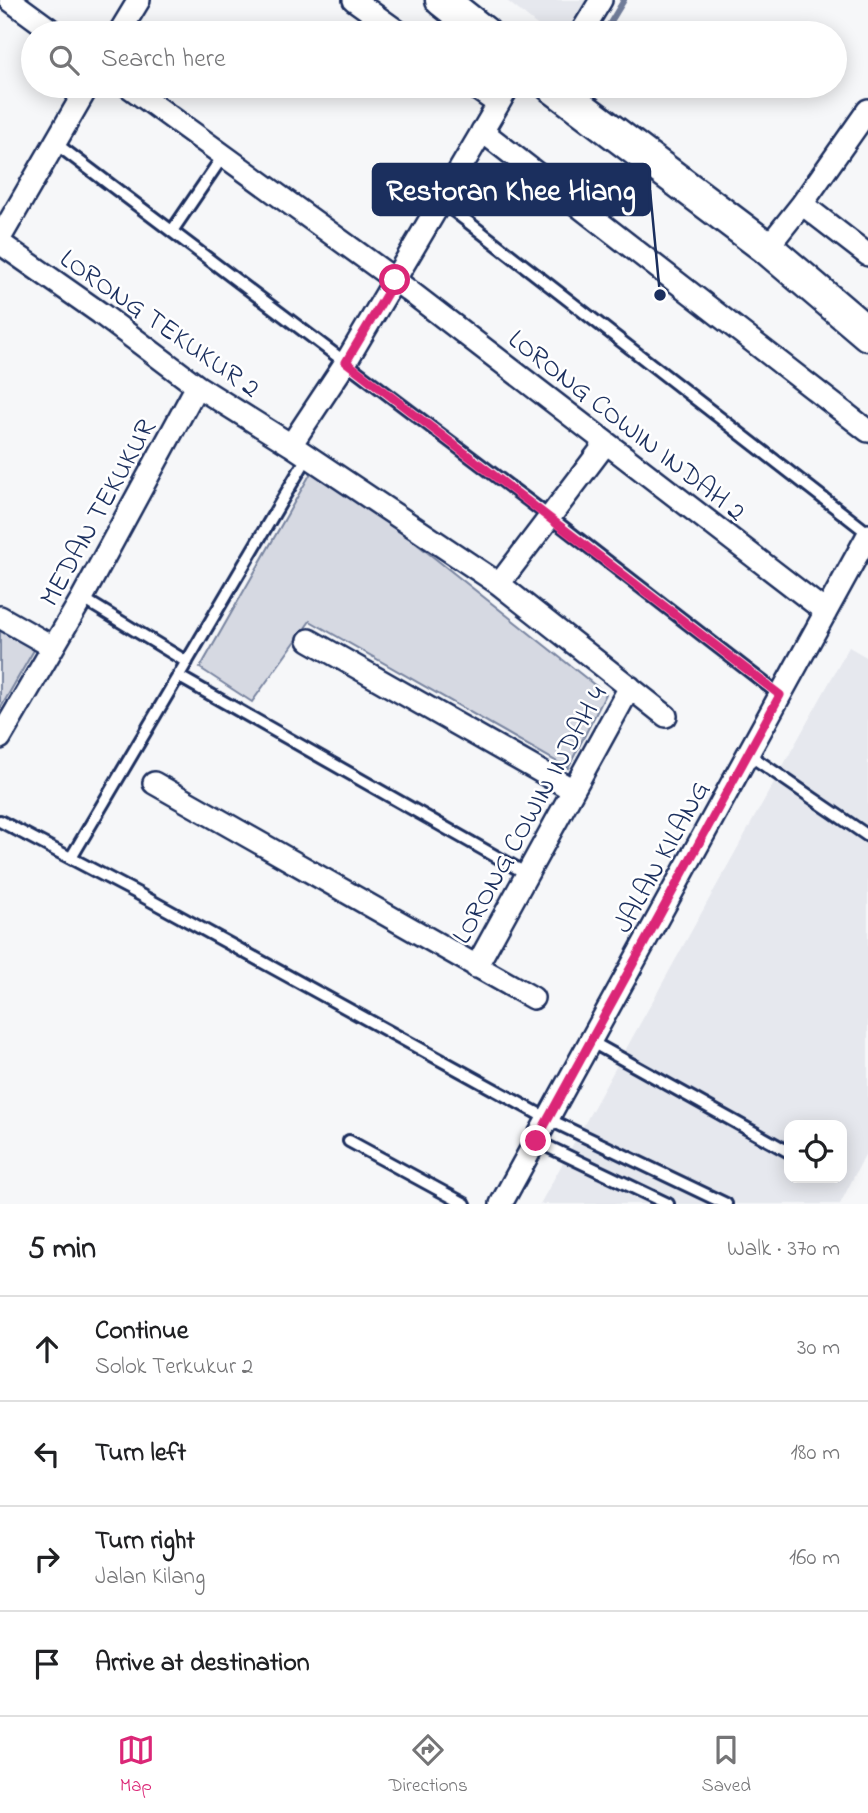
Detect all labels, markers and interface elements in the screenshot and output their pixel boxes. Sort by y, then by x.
search box [21,21,847,98]
icon: search [45,41,83,79]
text: Search here [101,41,226,79]
callout: Restoran Khee Hiang [373,164,650,215]
text: Restoran Khee Hiang [386,171,636,216]
street label: LORONG TEKUKUR 2 [50,240,268,410]
route start [379,264,410,295]
street label: LORONG COWIN INDAH 2 [498,321,754,533]
street label: MEDAN TEKUKUR [31,412,168,615]
street label: LORONG COWIN INDAH 4 [443,679,619,952]
street label: JALAN KILANG [604,774,722,941]
map controls [784,1120,847,1183]
button: locate [784,1120,847,1183]
route end [520,1125,551,1156]
text: 5 min [28,1228,96,1272]
text: Walk · 370 m [727,1233,840,1266]
text: Continue [95,1313,188,1351]
icon: ahead [28,1330,66,1368]
text: 30 m [797,1332,840,1365]
text: Solok Terkukur 2 [95,1351,253,1384]
icon: left [28,1435,66,1473]
text: Turn left [95,1435,186,1473]
text: 180 m [791,1437,840,1470]
text: Turn right [95,1523,195,1561]
icon: right [28,1540,66,1578]
text: 160 m [789,1542,840,1575]
text: Jalan Kilang [95,1561,205,1594]
icon: arrive [28,1645,66,1683]
text: Arrive at destination [95,1645,310,1683]
tab: Map [117,1731,155,1800]
tab: Directions [389,1731,468,1800]
tab: Saved [702,1731,751,1800]

